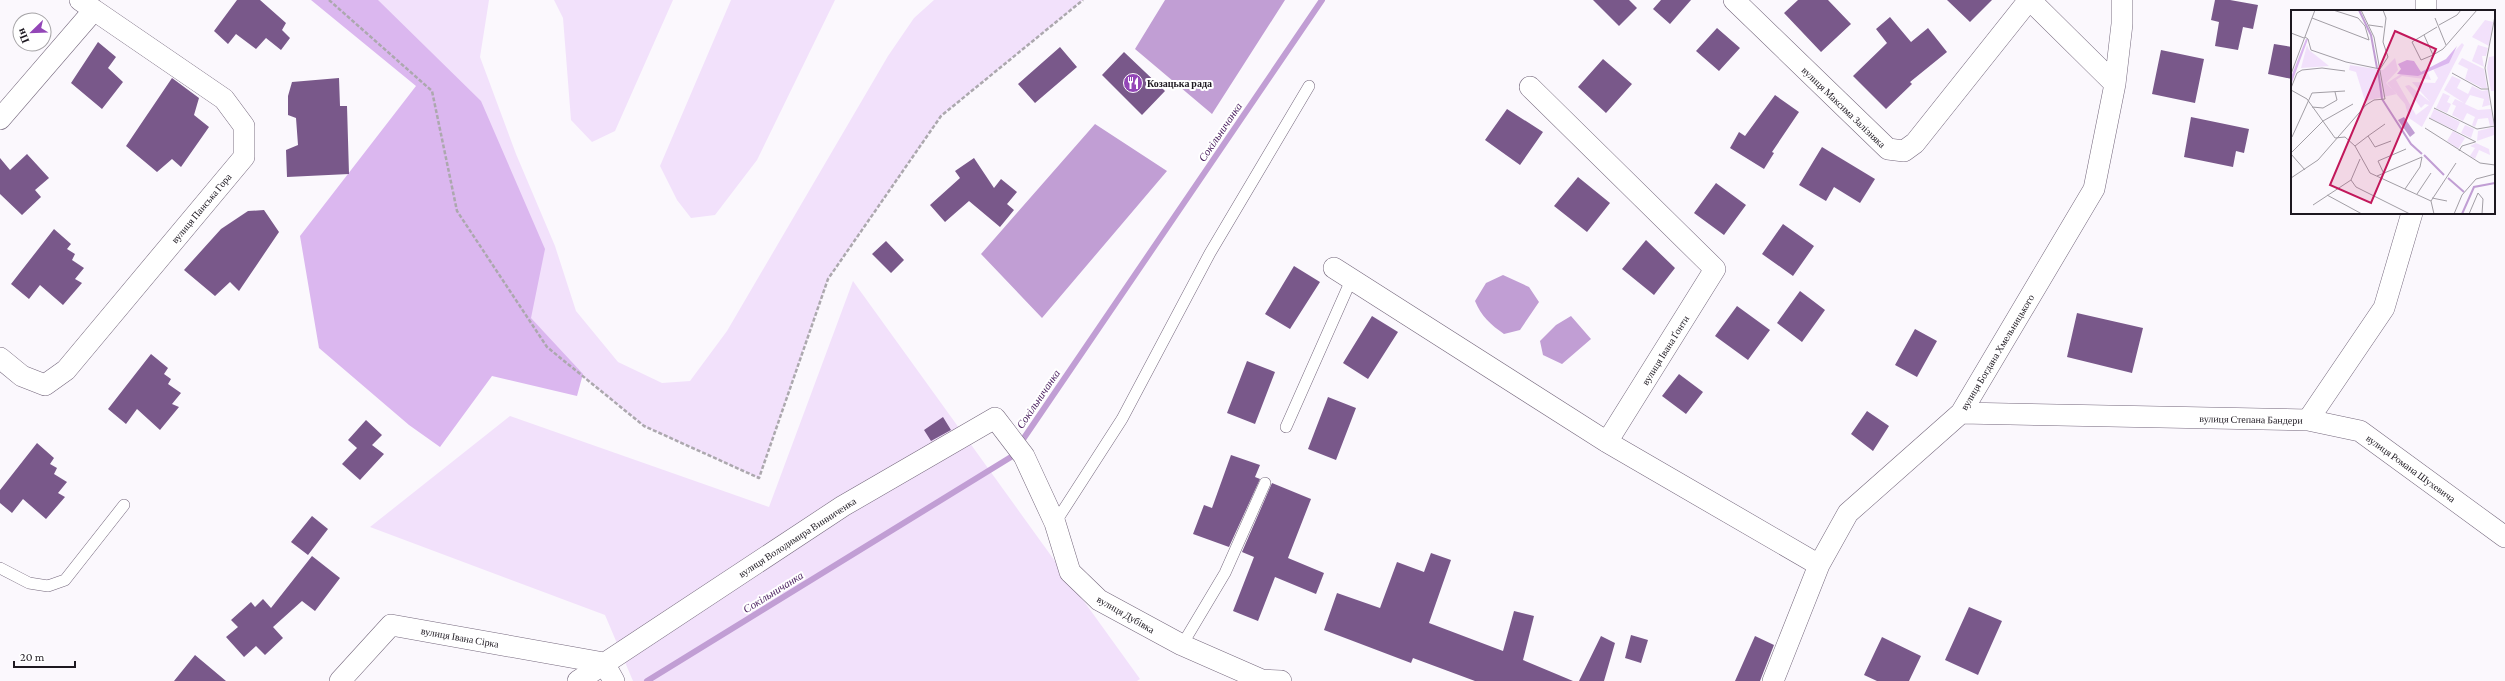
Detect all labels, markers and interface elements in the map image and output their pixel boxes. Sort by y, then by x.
inset map [2291,10,2495,214]
north arrow [12,12,52,52]
text: Пн [14,26,31,45]
street label: вулиця Максима Залізняка [1800,65,1888,151]
restaurant icon: Козацька рада [1122,72,1144,94]
place label: Козацька рада [1147,78,1212,89]
water label: Сокільничанка [1196,100,1244,164]
street label: вулиця Панська Гора [169,171,234,245]
street label: вулиця Богдана Хмельницького [1958,292,2036,412]
street label: вулиця Івана Ґонти [1640,313,1692,387]
water label: Сокільничанка [1014,367,1062,431]
street label: вулиця Степана Бандери [2199,413,2303,426]
street label: вулиця Романа Шухевича [2364,432,2458,505]
street label: вулиця Володимира Винниченка [736,495,859,580]
water label: Сокільничанка [741,569,806,615]
street label: вулиця Дубівка [1095,594,1157,636]
street label: вулиця Івана Сірка [420,625,500,650]
scale bar [14,643,75,669]
text: 20 m [20,650,45,664]

